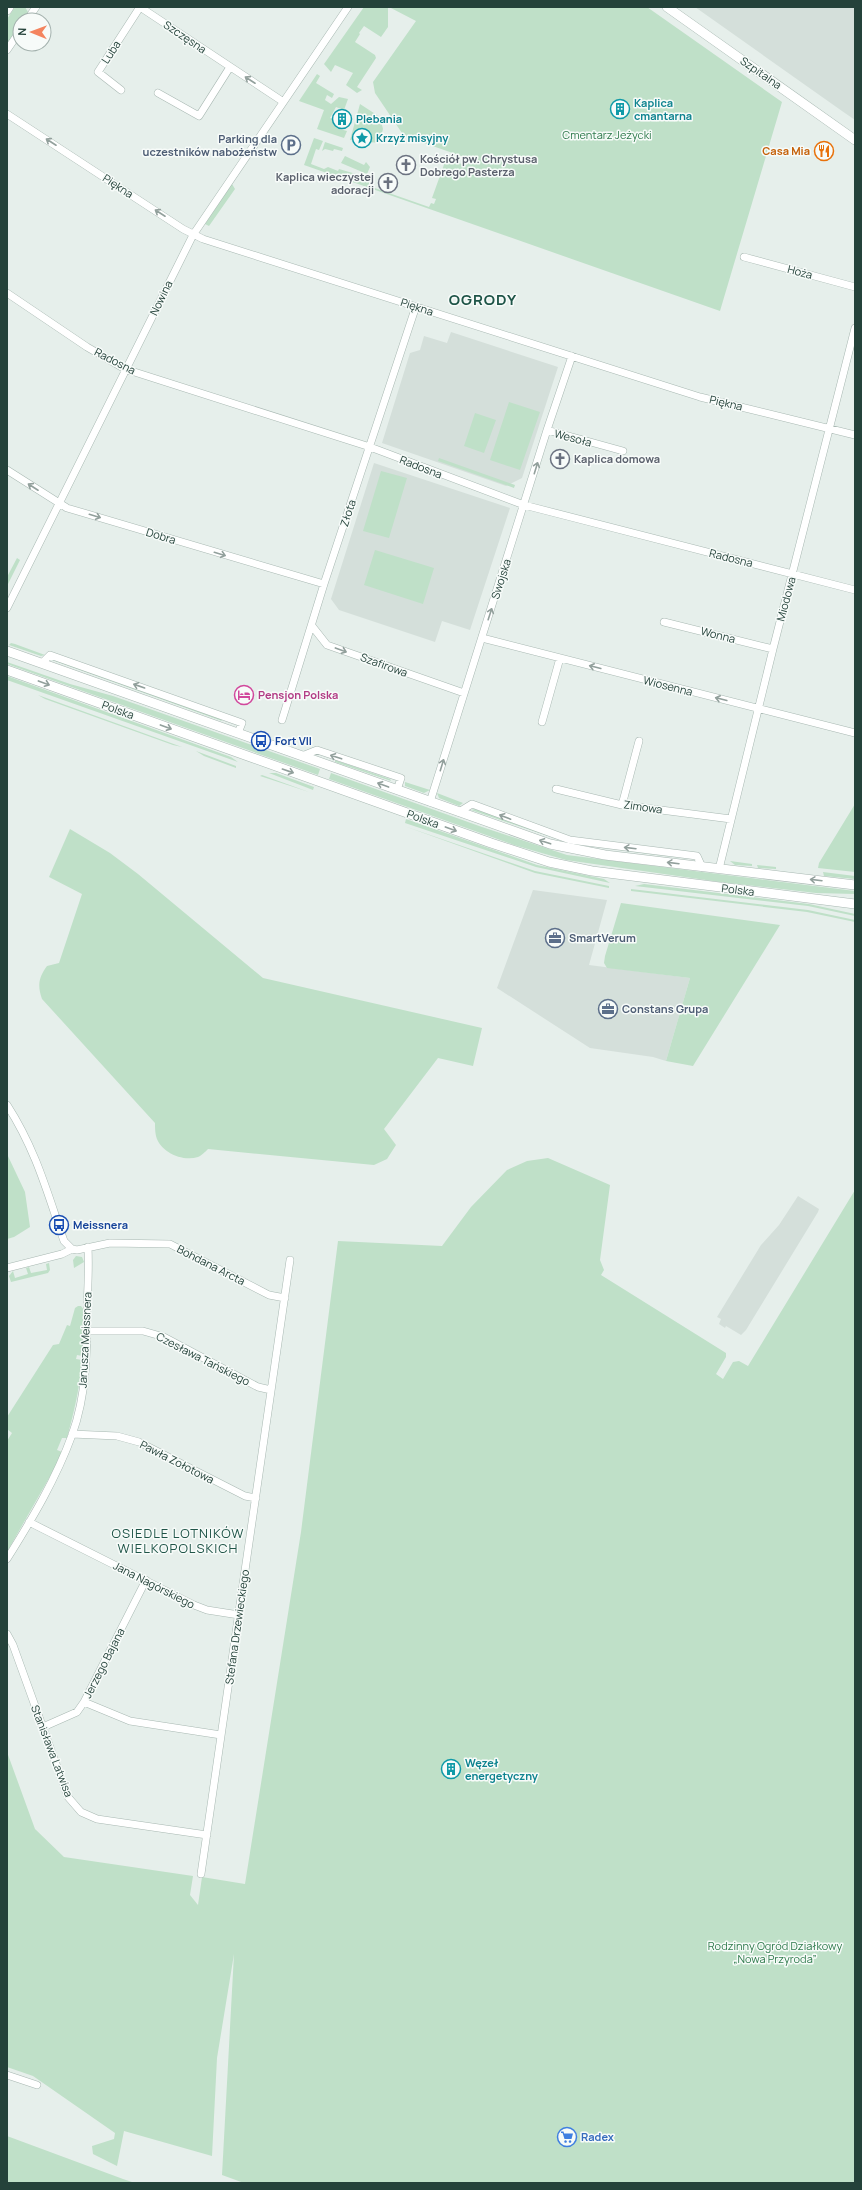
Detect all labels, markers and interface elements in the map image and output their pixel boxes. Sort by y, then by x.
north arrow [12,12,52,52]
street label: Szczęsna [161,17,210,56]
text: N [14,28,29,36]
street label: Luba [98,37,124,66]
street label: Szpitalna [738,53,785,92]
one-way arrow [245,76,256,84]
place label: Kaplica cmantarna [634,95,692,123]
building icon: Kaplica cmantarna [609,98,631,120]
building icon: Plebania [331,108,353,130]
place label: Plebania [356,111,402,126]
place icon: Krzyż misyjny [351,127,373,149]
park label: Cmentarz Jeżycki [562,127,652,142]
place label: Krzyż misyjny [376,130,449,145]
place label: Parking dla uczestników nabożeństw [143,131,277,159]
parking icon: Parking dla uczestników nabożeństw [280,134,302,156]
one-way arrow [45,138,57,146]
restaurant icon: Casa Mia [813,140,835,162]
place label: Casa Mia [762,143,810,158]
place label: Kościół pw. Chrystusa Dobrego Pasterza [420,151,537,179]
church icon: Kościół pw. Chrystusa Dobrego Pasterza [395,154,417,176]
place label: Kaplica wieczystej adoracji [276,169,374,197]
street label: Piękna [100,170,137,201]
church icon: Kaplica wieczystej adoracji [377,172,399,194]
one-way arrow [154,209,166,217]
street label: Hoża [786,261,814,282]
street label: Nowina [146,278,176,318]
district label: OGRODY [449,289,517,310]
street label: Piękna [399,294,436,319]
street label: Radosna [92,344,138,377]
street label: Piękna [708,391,744,414]
street label: Wesoła [553,425,594,450]
church icon: Kaplica domowa [549,448,571,470]
place label: Kaplica domowa [574,451,660,466]
street label: Radosna [398,452,445,481]
one-way arrow [533,462,540,475]
one-way arrow [28,483,39,491]
street label: Złota [336,497,359,528]
one-way arrow [88,513,101,520]
street label: Dobra [144,524,178,547]
street label: Radosna [708,545,754,570]
one-way arrow [213,551,226,558]
street label: Swojska [487,557,514,601]
street label: Miodowa [772,575,799,623]
one-way arrow [487,608,494,621]
street label: Wonna [699,623,737,646]
one-way arrow [334,646,346,654]
street label: Szafirowa [358,649,410,680]
one-way arrow [589,663,602,670]
street label: Wiosenna [642,672,694,699]
one-way arrow [37,680,49,688]
one-way arrow [134,682,146,690]
hotel icon: Pensjon Polska [233,684,255,706]
place label: Pensjon Polska [258,687,338,702]
one-way arrow [715,695,728,703]
street label: Polska [100,697,136,722]
one-way arrow [160,724,172,732]
bus stop icon: Fort VII [250,730,272,752]
place label: Fort VII [275,733,312,748]
one-way arrow [330,753,343,760]
one-way arrow [439,758,446,771]
one-way arrow [282,768,294,776]
one-way arrow [377,781,390,788]
street label: Zimowa [623,796,663,817]
street label: Polska [405,806,441,831]
one-way arrow [499,812,511,820]
one-way arrow [444,825,456,833]
one-way arrow [539,838,552,845]
one-way arrow [624,844,637,852]
one-way arrow [667,860,680,867]
one-way arrow [810,877,823,884]
street label: Polska [721,880,755,899]
office icon: SmartVerum [544,927,566,949]
place label: SmartVerum [569,930,636,945]
office icon: Constans Grupa [597,998,619,1020]
place label: Constans Grupa [622,1001,708,1016]
bus stop icon: Meissnera [48,1214,70,1236]
place label: Meissnera [73,1217,128,1232]
street label: Bohdana Arcta [175,1241,248,1288]
street label: Janusza Meissnera [74,1291,95,1389]
street label: Czesława Tańskiego [154,1328,253,1389]
street label: Pawła Zołotowa [138,1436,217,1487]
district label: OSIEDLE LOTNIKÓW WIELKOPOLSKICH [112,1524,244,1557]
street label: Jana Nagórskiego [111,1558,198,1612]
street label: Stefana Drzewieckiego [221,1568,252,1685]
street label: Jerzego Bajana [79,1625,128,1700]
street label: Stanisława Latwisa [28,1703,77,1799]
place label: Węzeł energetyczny [465,1755,539,1783]
building icon: Węzeł energetyczny [440,1758,462,1780]
park label: Rodzinny Ogród Działkowy „Nowa Przyroda” [708,1938,842,1966]
supermarket icon: Radex [556,2126,578,2148]
place label: Radex [581,2129,614,2144]

